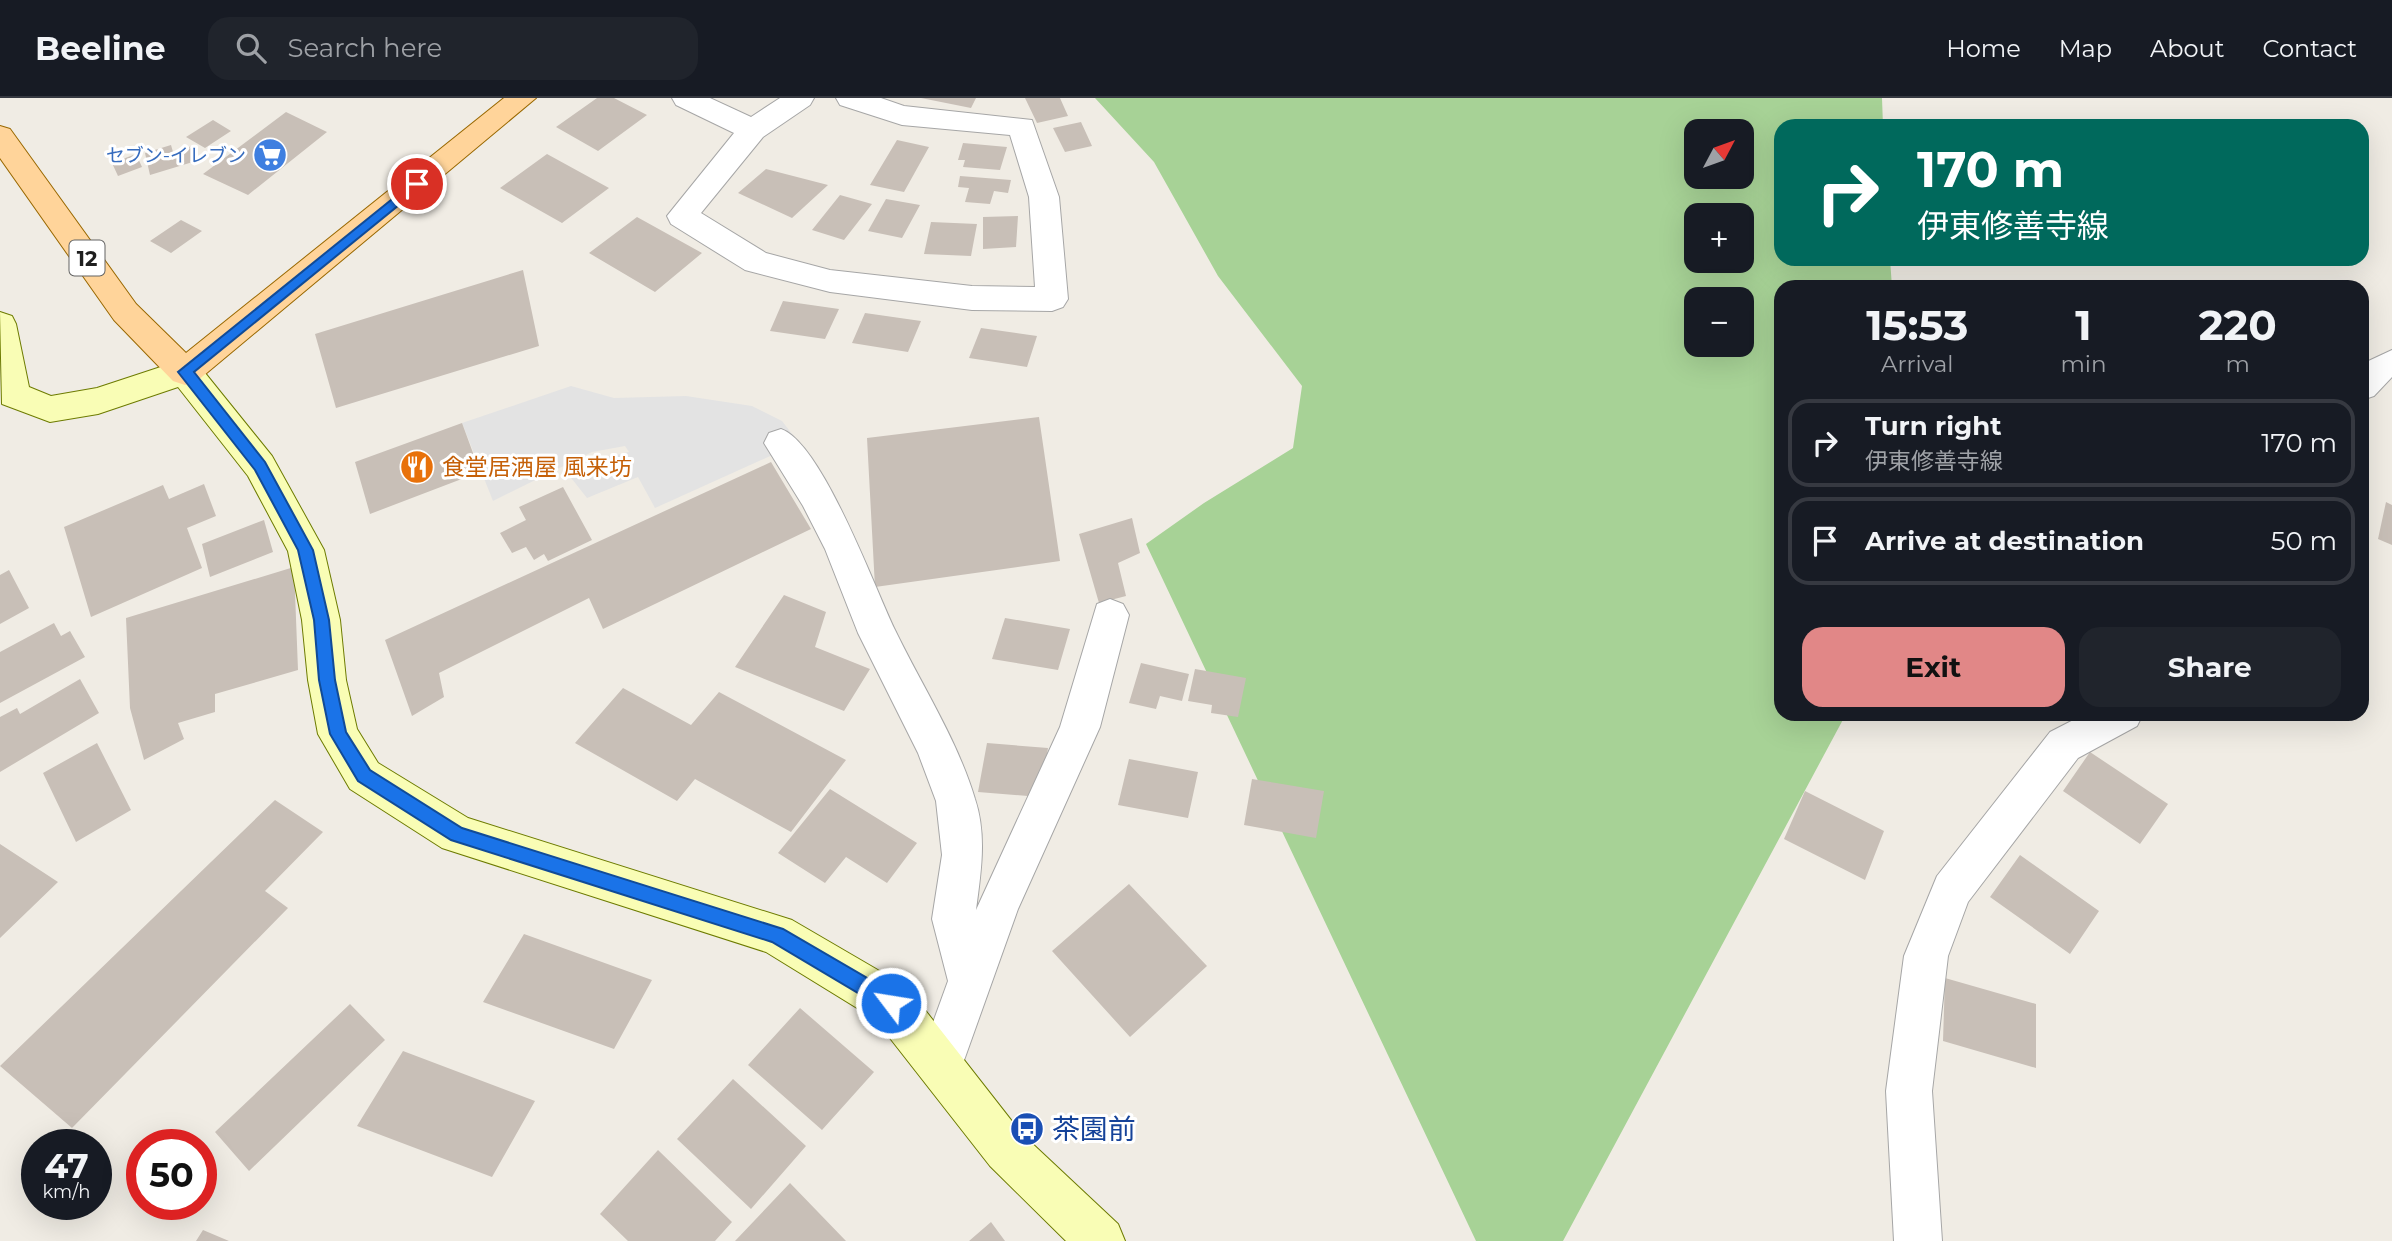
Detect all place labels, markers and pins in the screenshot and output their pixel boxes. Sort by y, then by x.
supermarket icon: セブン-イレブン [251,136,289,174]
place label: セブン-イレブン [106,144,246,167]
pin [387,154,447,214]
restaurant icon: 食堂居酒屋 風来坊 [398,448,436,486]
place label: 食堂居酒屋 風来坊 [442,453,632,481]
bus stop icon: 茶園前 [1008,1110,1046,1148]
place label: 茶園前 [1052,1112,1136,1146]

